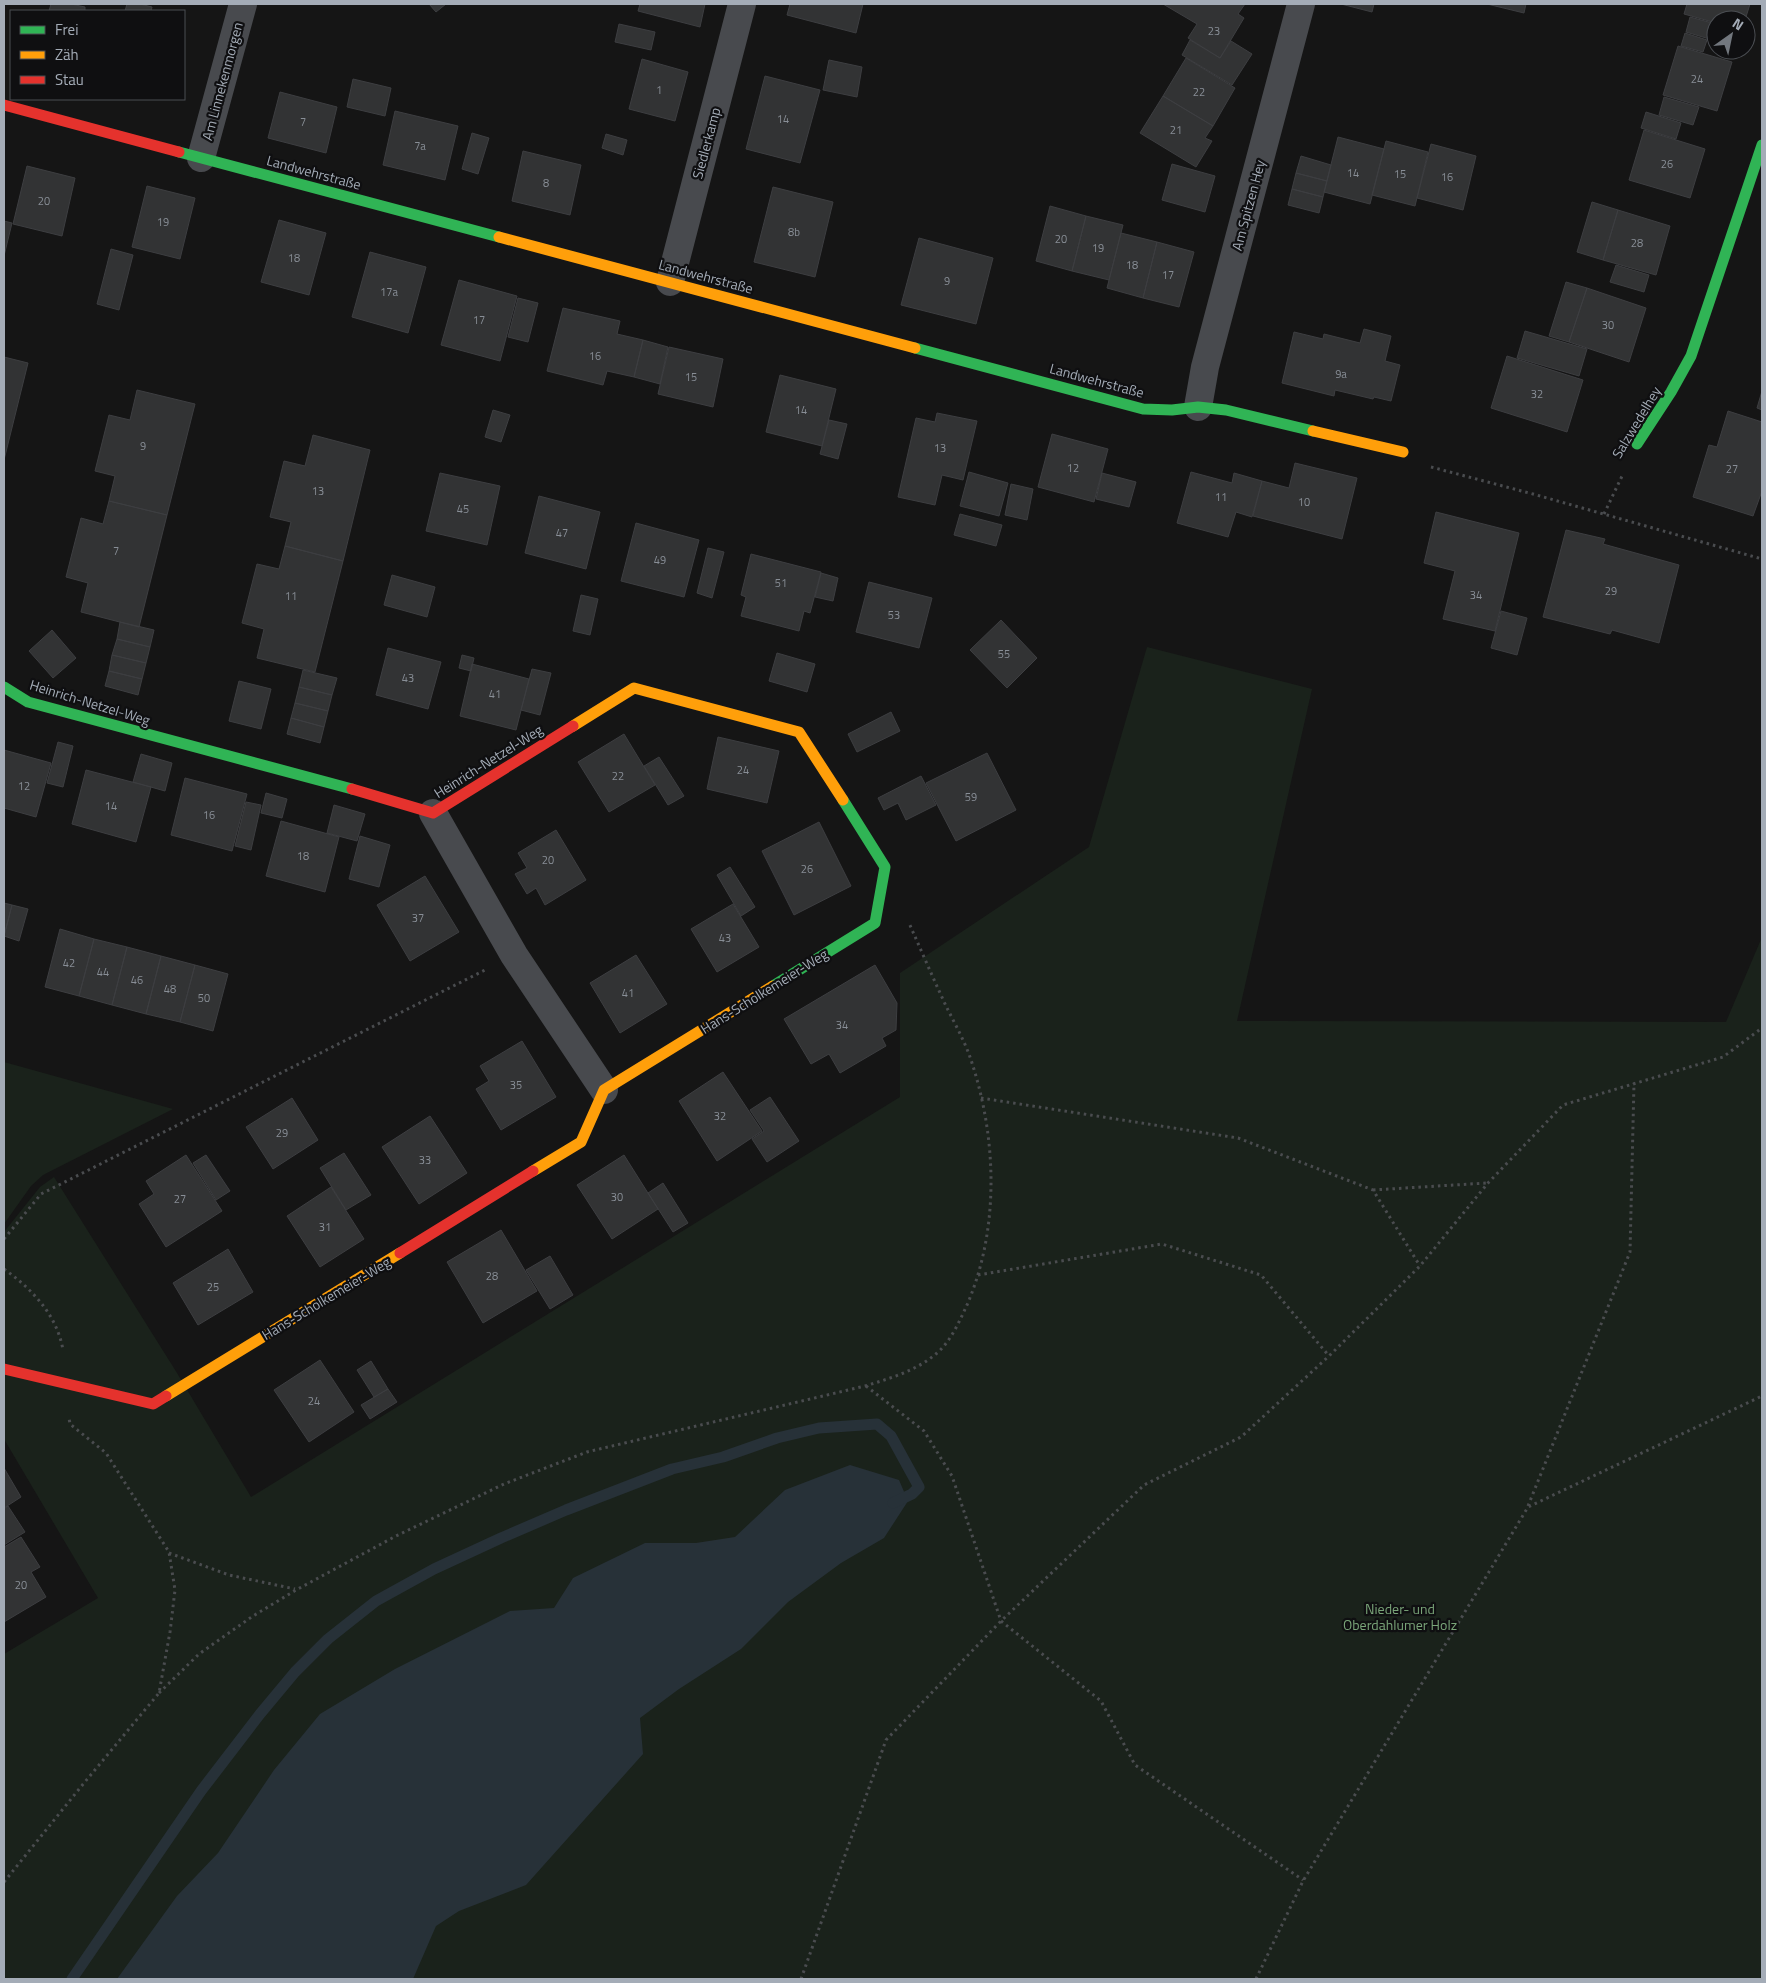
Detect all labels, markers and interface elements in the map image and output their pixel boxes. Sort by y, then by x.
legend [10,10,185,100]
north arrow [1706,10,1756,60]
text: N [1729,12,1748,35]
text: Frei [55,18,78,41]
street label: Am Linnekenmorgen [196,19,248,143]
house number: 23 [1208,23,1220,39]
text: Zäh [55,43,79,66]
text: Stau [55,68,84,91]
house number: 24 [1691,71,1703,87]
house number: 1 [656,82,662,98]
house number: 22 [1193,84,1205,100]
street label: Siedlerkamp [686,105,726,181]
house number: 14 [777,111,789,127]
house number: 7 [300,114,306,130]
house number: 21 [1170,122,1182,138]
house number: 7a [414,138,426,154]
street label: Landwehrstraße [264,149,364,195]
house number: 26 [1661,156,1673,172]
street label: Am Spitzen Hey [1226,157,1270,253]
house number: 14 [1347,165,1359,181]
house number: 15 [1394,166,1406,182]
house number: 16 [1441,169,1453,185]
house number: 8 [543,175,549,191]
house number: 20 [38,193,50,209]
house number: 19 [157,214,169,230]
house number: 8b [788,224,800,240]
house number: 20 [1055,231,1067,247]
house number: 28 [1631,235,1643,251]
house number: 19 [1092,240,1104,256]
house number: 18 [288,250,300,266]
street label: Landwehrstraße [656,253,756,299]
house number: 18 [1126,257,1138,273]
house number: 17 [1162,267,1174,283]
house number: 9 [944,273,950,289]
house number: 17a [380,284,398,300]
house number: 17 [473,312,485,328]
house number: 30 [1602,317,1614,333]
house number: 16 [589,348,601,364]
street label: Landwehrstraße [1047,357,1147,403]
house number: 9a [1335,366,1347,382]
house number: 15 [685,369,697,385]
street label: Salzwedelhey [1606,382,1666,462]
house number: 32 [1531,386,1543,402]
house number: 14 [795,402,807,418]
house number: 9 [140,438,146,454]
house number: 13 [934,440,946,456]
house number: 12 [1067,460,1079,476]
house number: 27 [1726,461,1738,477]
house number: 13 [312,483,324,499]
house number: 11 [1215,489,1227,505]
house number: 10 [1298,494,1310,510]
house number: 45 [457,501,469,517]
house number: 47 [556,525,568,541]
house number: 7 [113,543,119,559]
house number: 49 [654,552,666,568]
house number: 51 [775,575,787,591]
house number: 29 [1605,583,1617,599]
house number: 34 [1470,587,1482,603]
house number: 11 [285,588,297,604]
house number: 53 [888,607,900,623]
house number: 55 [998,646,1010,662]
house number: 43 [402,670,414,686]
street label: Heinrich-Netzel-Weg [27,674,153,730]
house number: 41 [489,686,501,702]
street label: Heinrich-Netzel-Weg [429,719,547,803]
house number: 24 [737,762,749,778]
house number: 22 [612,768,624,784]
house number: 12 [18,778,30,794]
house number: 59 [965,789,977,805]
house number: 14 [105,798,117,814]
house number: 16 [203,807,215,823]
house number: 18 [297,848,309,864]
house number: 20 [542,852,554,868]
house number: 26 [801,861,813,877]
house number: 37 [412,910,424,926]
house number: 43 [719,930,731,946]
street label: Hans-Scholkemeier-Weg [696,943,832,1039]
house number: 42 [63,955,75,971]
house number: 44 [97,964,109,980]
house number: 46 [131,972,143,988]
house number: 48 [164,981,176,997]
house number: 41 [622,985,634,1001]
house number: 50 [198,990,210,1006]
house number: 34 [836,1017,848,1033]
house number: 35 [510,1077,522,1093]
house number: 32 [714,1108,726,1124]
house number: 29 [276,1125,288,1141]
house number: 33 [419,1152,431,1168]
house number: 30 [611,1189,623,1205]
house number: 27 [174,1191,186,1207]
house number: 31 [319,1219,331,1235]
street label: Hans-Scholkemeier-Weg [258,1251,394,1345]
house number: 28 [486,1268,498,1284]
house number: 25 [207,1279,219,1295]
house number: 24 [308,1393,320,1409]
house number: 20 [15,1577,27,1593]
park label: Nieder- und Oberdahlumer Holz [1343,1598,1457,1635]

